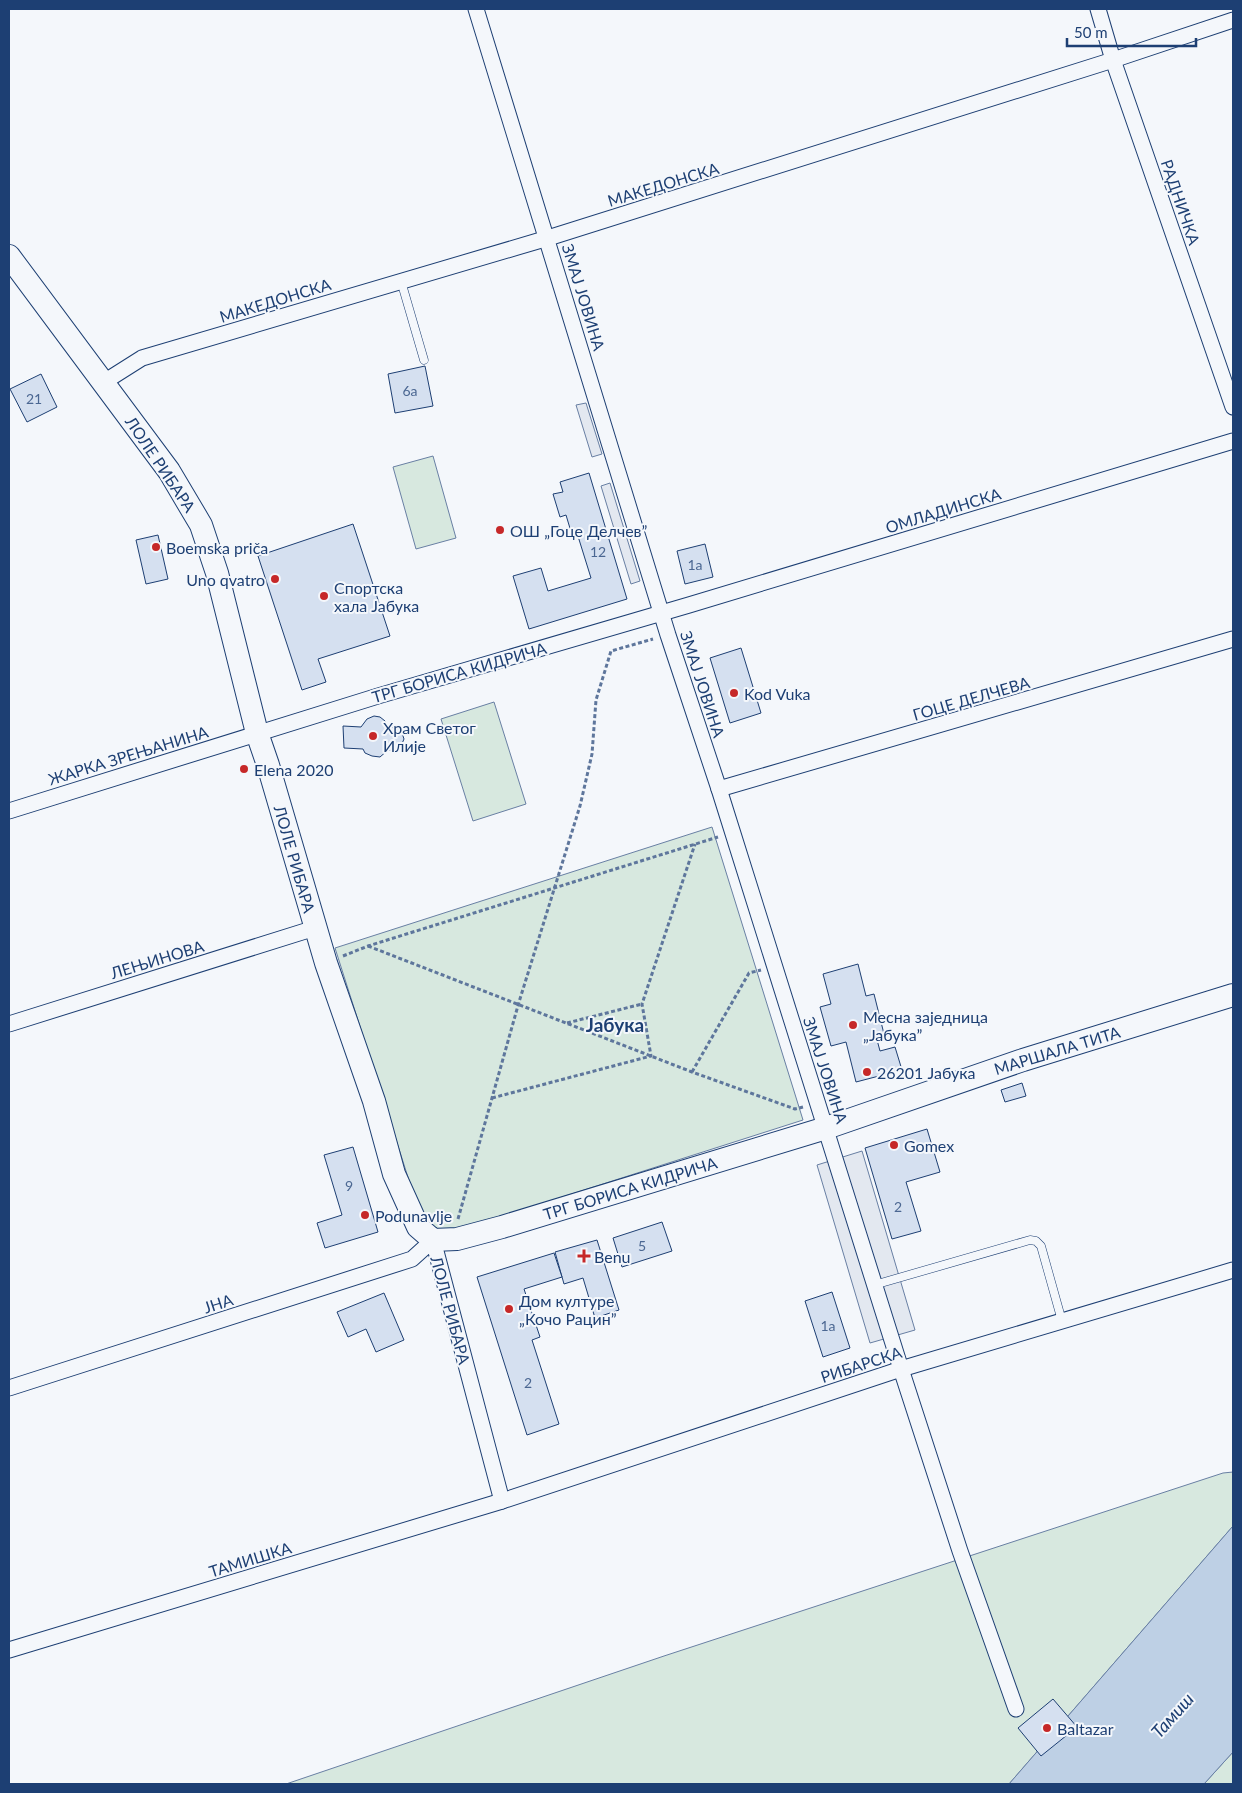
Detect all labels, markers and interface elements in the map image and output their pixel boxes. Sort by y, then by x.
scale bar [1067,15,1196,47]
text: 50 m [1074,23,1108,41]
street label: РАДНИЧКА [1158,157,1205,247]
street label: МАКЕДОНСКА [605,158,721,210]
street label: ЗМАЈ ЈОВИНА [559,241,609,353]
street label: МАКЕДОНСКА [217,274,333,326]
house number: 6a [402,382,418,399]
house number: 21 [26,390,42,407]
street label: ЛОЛЕ РИБАРА [122,412,200,516]
street label: ОМЛАДИНСКА [883,483,1003,537]
place label: ОШ „Гоце Делчев” [510,521,647,540]
marker: ОШ „Гоце Делчев” [494,524,506,536]
place label: Boemska priča [166,538,268,557]
marker: Boemska priča [150,541,162,553]
house number: 12 [590,543,606,560]
house number: 1a [687,556,703,573]
place label: Uno qvatro [186,570,265,589]
marker: Uno qvatro [269,573,281,585]
place label: Спортска хала Јабука [334,578,419,615]
marker: Спортска хала Јабука [318,590,330,602]
street label: ЗМАЈ ЈОВИНА [677,628,729,740]
street label: ТРГ БОРИСА КИДРИЧА [370,638,549,706]
street label: ГОЦЕ ДЕЛЧЕВА [910,672,1032,724]
place label: Kod Vuka [744,684,811,703]
marker: Kod Vuka [728,687,740,699]
place label: Храм Светог Илије [383,718,476,755]
street label: ЖАРКА ЗРЕЊАНИНА [46,722,210,788]
marker: Храм Светог Илије [367,730,379,742]
place label: Elena 2020 [254,760,334,779]
marker: Elena 2020 [238,763,250,775]
street label: ЛОЛЕ РИБАРА [270,802,319,915]
street label: ЛЕЊИНОВА [107,936,206,982]
place label: Месна заједница „Јабука” [863,1007,988,1044]
district label: Јабука [586,1013,644,1036]
street label: ЗМАЈ ЈОВИНА [800,1014,852,1126]
marker: Месна заједница „Јабука” [847,1019,859,1031]
street label: МАРШАЛА ТИТА [992,1022,1123,1078]
place label: 26201 Јабука [877,1063,975,1082]
marker: 26201 Јабука [861,1066,873,1078]
place label: Gomex [904,1136,954,1155]
marker: Gomex [888,1139,900,1151]
street label: ТРГ БОРИСА КИДРИЧА [541,1152,719,1223]
house number: 9 [345,1177,353,1194]
house number: 2 [894,1198,902,1215]
place label: Podunavlje [375,1206,452,1225]
marker: Podunavlje [359,1209,371,1221]
house number: 5 [638,1237,646,1254]
place label: Benu [594,1247,631,1266]
marker: Benu [578,1250,590,1262]
street label: ЛОЛЕ РИБАРА [427,1253,475,1366]
street label: ЈНА [201,1289,235,1317]
place label: Дом културе „Кочо Рацин” [519,1291,617,1328]
marker: Дом културе „Кочо Рацин” [503,1303,515,1315]
house number: 1a [820,1317,836,1334]
street label: РИБАРСКА [818,1342,904,1386]
house number: 2 [524,1374,532,1391]
street label: ТАМИШКА [207,1537,294,1581]
water label: Тамиш [1146,1688,1198,1742]
place label: Baltazar [1057,1719,1114,1738]
marker: Baltazar [1041,1722,1053,1734]

